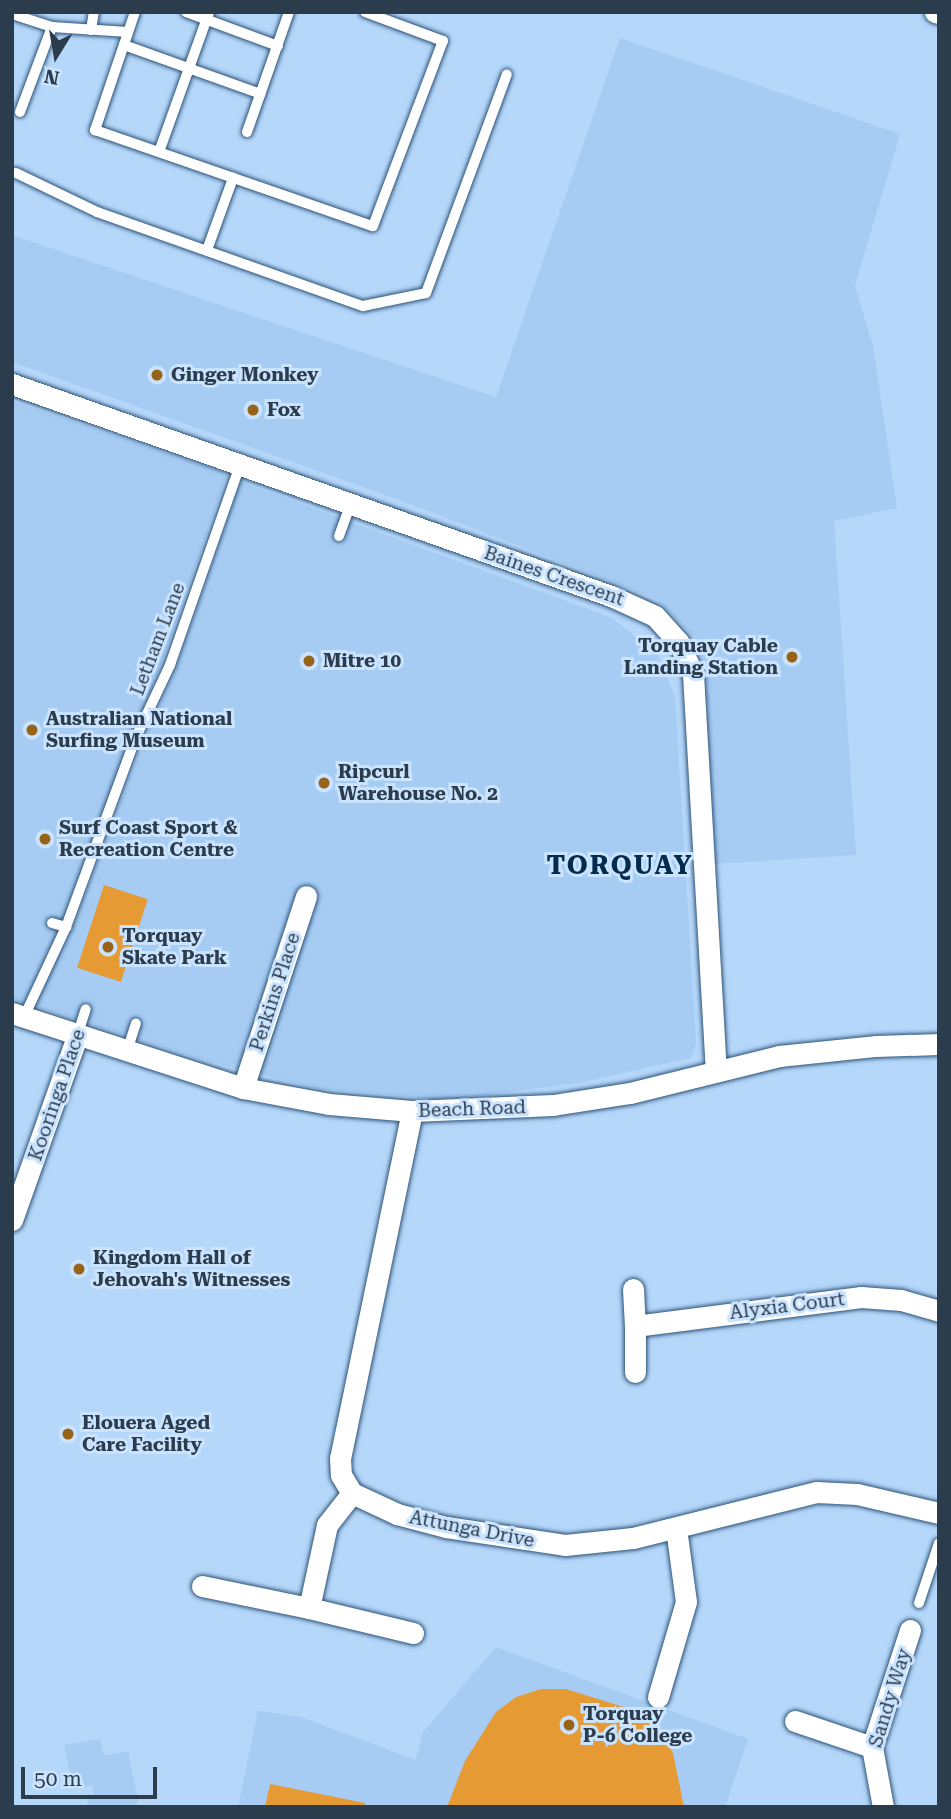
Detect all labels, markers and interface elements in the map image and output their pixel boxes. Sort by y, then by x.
north arrow [21,21,91,91]
text: N [43,64,61,90]
place label: Ginger Monkey [171,364,318,386]
marker: Ginger Monkey [149,367,165,383]
place label: Fox [267,399,301,421]
marker: Fox [245,402,261,418]
street label: Baines Crescent [481,541,627,611]
street label: Letham Lane [126,579,190,699]
place label: Torquay Cable Landing Station [624,635,778,679]
marker: Torquay Cable Landing Station [784,649,800,665]
place label: Mitre 10 [323,650,401,672]
marker: Mitre 10 [301,653,317,669]
place label: Australian National Surfing Museum [46,708,232,752]
marker: Australian National Surfing Museum [24,722,40,738]
place label: Ripcurl Warehouse No. 2 [338,761,498,805]
marker: Ripcurl Warehouse No. 2 [316,775,332,791]
place label: Surf Coast Sport & Recreation Centre [59,817,238,861]
marker: Surf Coast Sport & Recreation Centre [37,831,53,847]
district label: TORQUAY [547,850,693,882]
place label: Torquay Skate Park [122,925,227,969]
street label: Perkins Place [245,930,305,1054]
marker: Torquay Skate Park [100,939,116,955]
street label: Kooringa Place [24,1026,90,1164]
street label: Beach Road [418,1096,526,1122]
place label: Kingdom Hall of Jehovah's Witnesses [93,1247,290,1291]
marker: Kingdom Hall of Jehovah's Witnesses [71,1261,87,1277]
street label: Alyxia Court [728,1288,846,1324]
place label: Elouera Aged Care Facility [82,1412,210,1456]
marker: Elouera Aged Care Facility [60,1426,76,1442]
street label: Attunga Drive [408,1506,536,1552]
street label: Sandy Way [864,1646,916,1750]
place label: Torquay P-6 College [583,1703,692,1747]
marker: Torquay P-6 College [561,1717,577,1733]
scale bar [24,1752,161,1796]
text: 50 m [34,1767,82,1791]

